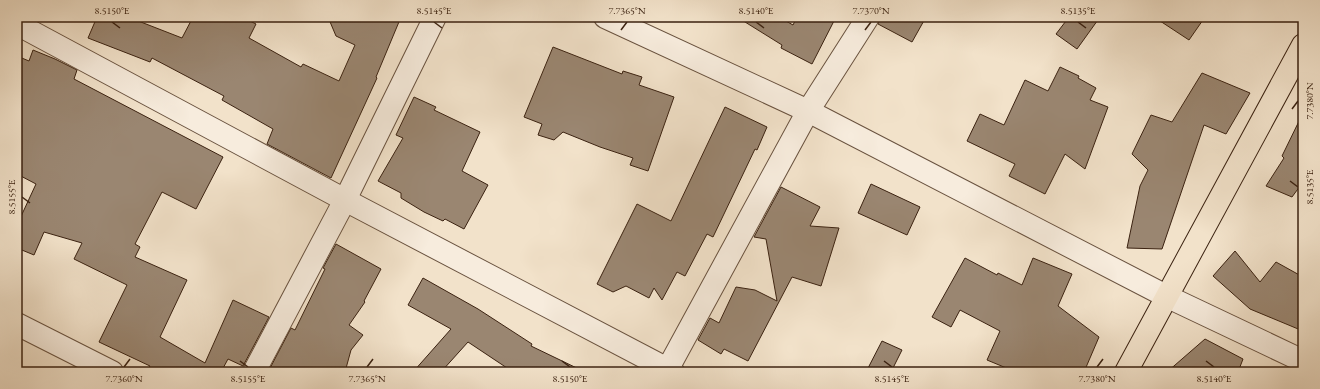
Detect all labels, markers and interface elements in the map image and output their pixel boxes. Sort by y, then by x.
text: 8.5150°E [95,4,130,17]
text: 8.5145°E [417,4,452,17]
text: 7.7365°N [608,4,646,17]
text: 8.5140°E [739,4,774,17]
text: 7.7370°N [852,4,890,17]
text: 8.5135°E [1061,4,1096,17]
text: 7.7380°N [1303,82,1316,120]
text: 8.5135°E [1303,169,1316,204]
text: 8.5155°E [5,179,18,214]
text: 7.7360°N [105,372,143,385]
text: 8.5155°E [231,372,266,385]
text: 7.7365°N [348,372,386,385]
text: 8.5150°E [553,372,588,385]
text: 8.5145°E [875,372,910,385]
text: 7.7380°N [1078,372,1116,385]
text: 8.5140°E [1197,372,1232,385]

